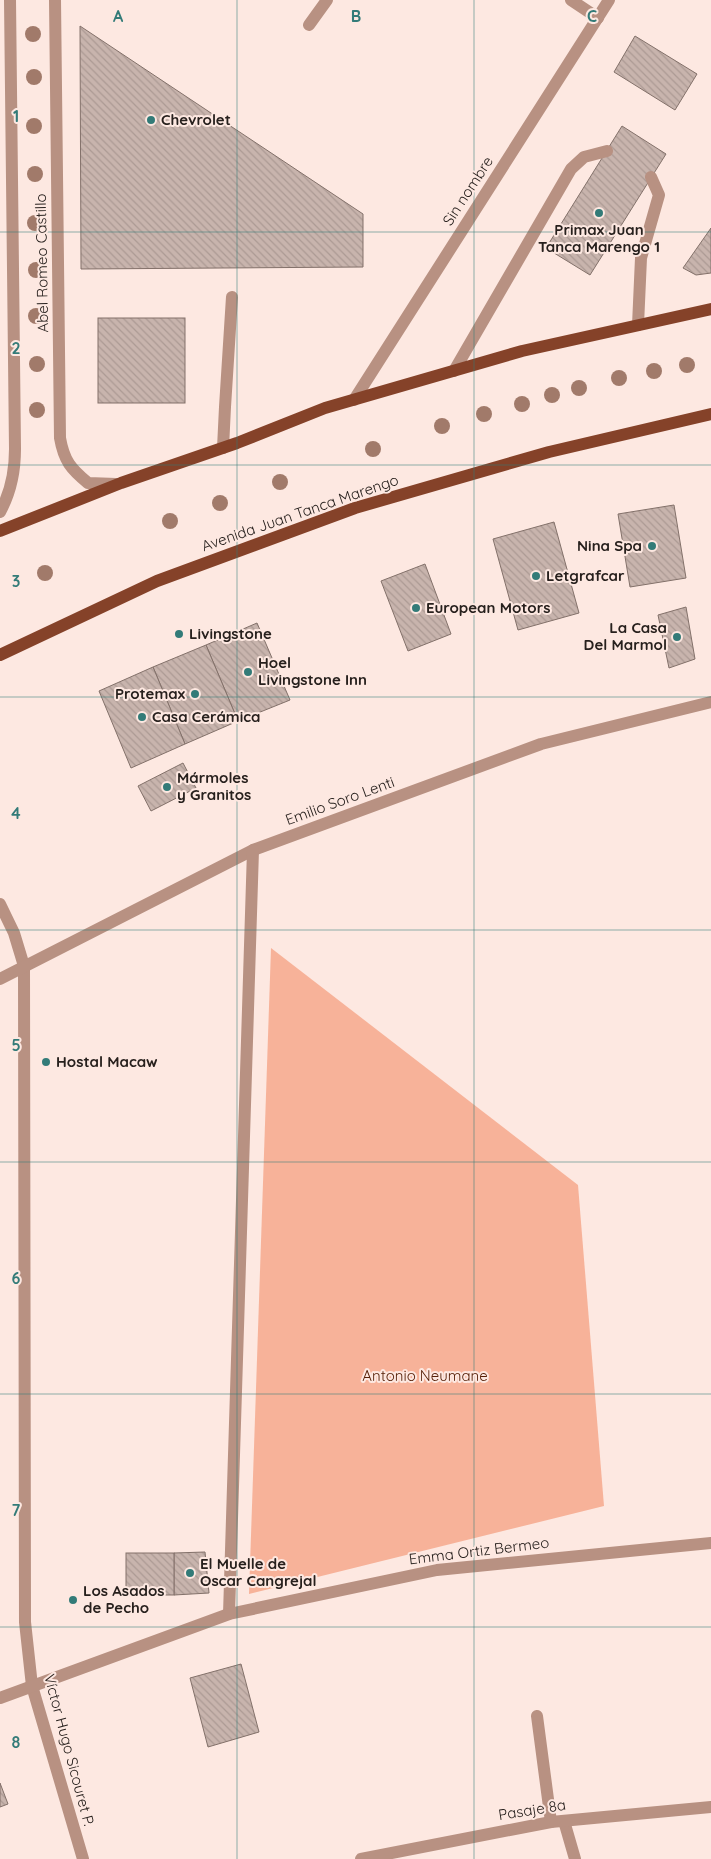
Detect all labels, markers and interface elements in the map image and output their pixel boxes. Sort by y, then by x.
text: A [113,6,124,26]
text: B [351,6,361,26]
text: C [587,6,597,26]
text: 1 [13,106,19,126]
place label: Chevrolet [161,110,231,129]
marker: Chevrolet [145,114,157,126]
street label: Sin nombre [438,152,497,229]
street label: Abel Romeo Castillo [31,193,52,333]
marker: Primax Juan Tanca Marengo 1 [593,207,605,219]
place label: Primax Juan Tanca Marengo 1 [538,220,660,256]
text: 2 [11,338,21,358]
street label: Avenida Juan Tanca Marengo [199,470,401,555]
place label: Nina Spa [577,536,642,555]
marker: Nina Spa [646,540,658,552]
place label: Letgrafcar [546,566,625,585]
marker: Letgrafcar [530,570,542,582]
text: 3 [12,571,20,591]
place label: European Motors [426,598,550,617]
marker: European Motors [410,602,422,614]
place label: La Casa Del Marmol [584,618,667,654]
place label: Livingstone [189,624,272,643]
marker: Livingstone [173,628,185,640]
marker: La Casa Del Marmol [671,631,683,643]
place label: Hoel Livingstone Inn [258,653,367,689]
marker: Hoel Livingstone Inn [242,666,254,678]
place label: Protemax [115,684,186,703]
marker: Protemax [189,688,201,700]
place label: Casa Cerámica [152,707,260,726]
marker: Casa Cerámica [136,711,148,723]
place label: Mármoles y Granitos [177,768,251,804]
street label: Emilio Soro Lenti [283,772,397,829]
marker: Mármoles y Granitos [161,781,173,793]
text: 4 [11,803,21,823]
text: 5 [11,1035,21,1055]
place label: Hostal Macaw [56,1052,158,1071]
marker: Hostal Macaw [40,1056,52,1068]
text: 6 [12,1268,21,1288]
park label: Antonio Neumane [362,1366,488,1385]
text: 7 [12,1500,21,1520]
street label: Emma Ortiz Bermeo [408,1532,550,1569]
place label: El Muelle de Oscar Cangrejal [200,1554,317,1590]
marker: El Muelle de Oscar Cangrejal [184,1567,196,1579]
place label: Los Asados de Pecho [83,1581,165,1617]
marker: Los Asados de Pecho [67,1594,79,1606]
street label: Víctor Hugo Sicouret P. [40,1672,99,1828]
text: 8 [12,1732,21,1752]
street label: Pasaje 8a [497,1795,567,1824]

